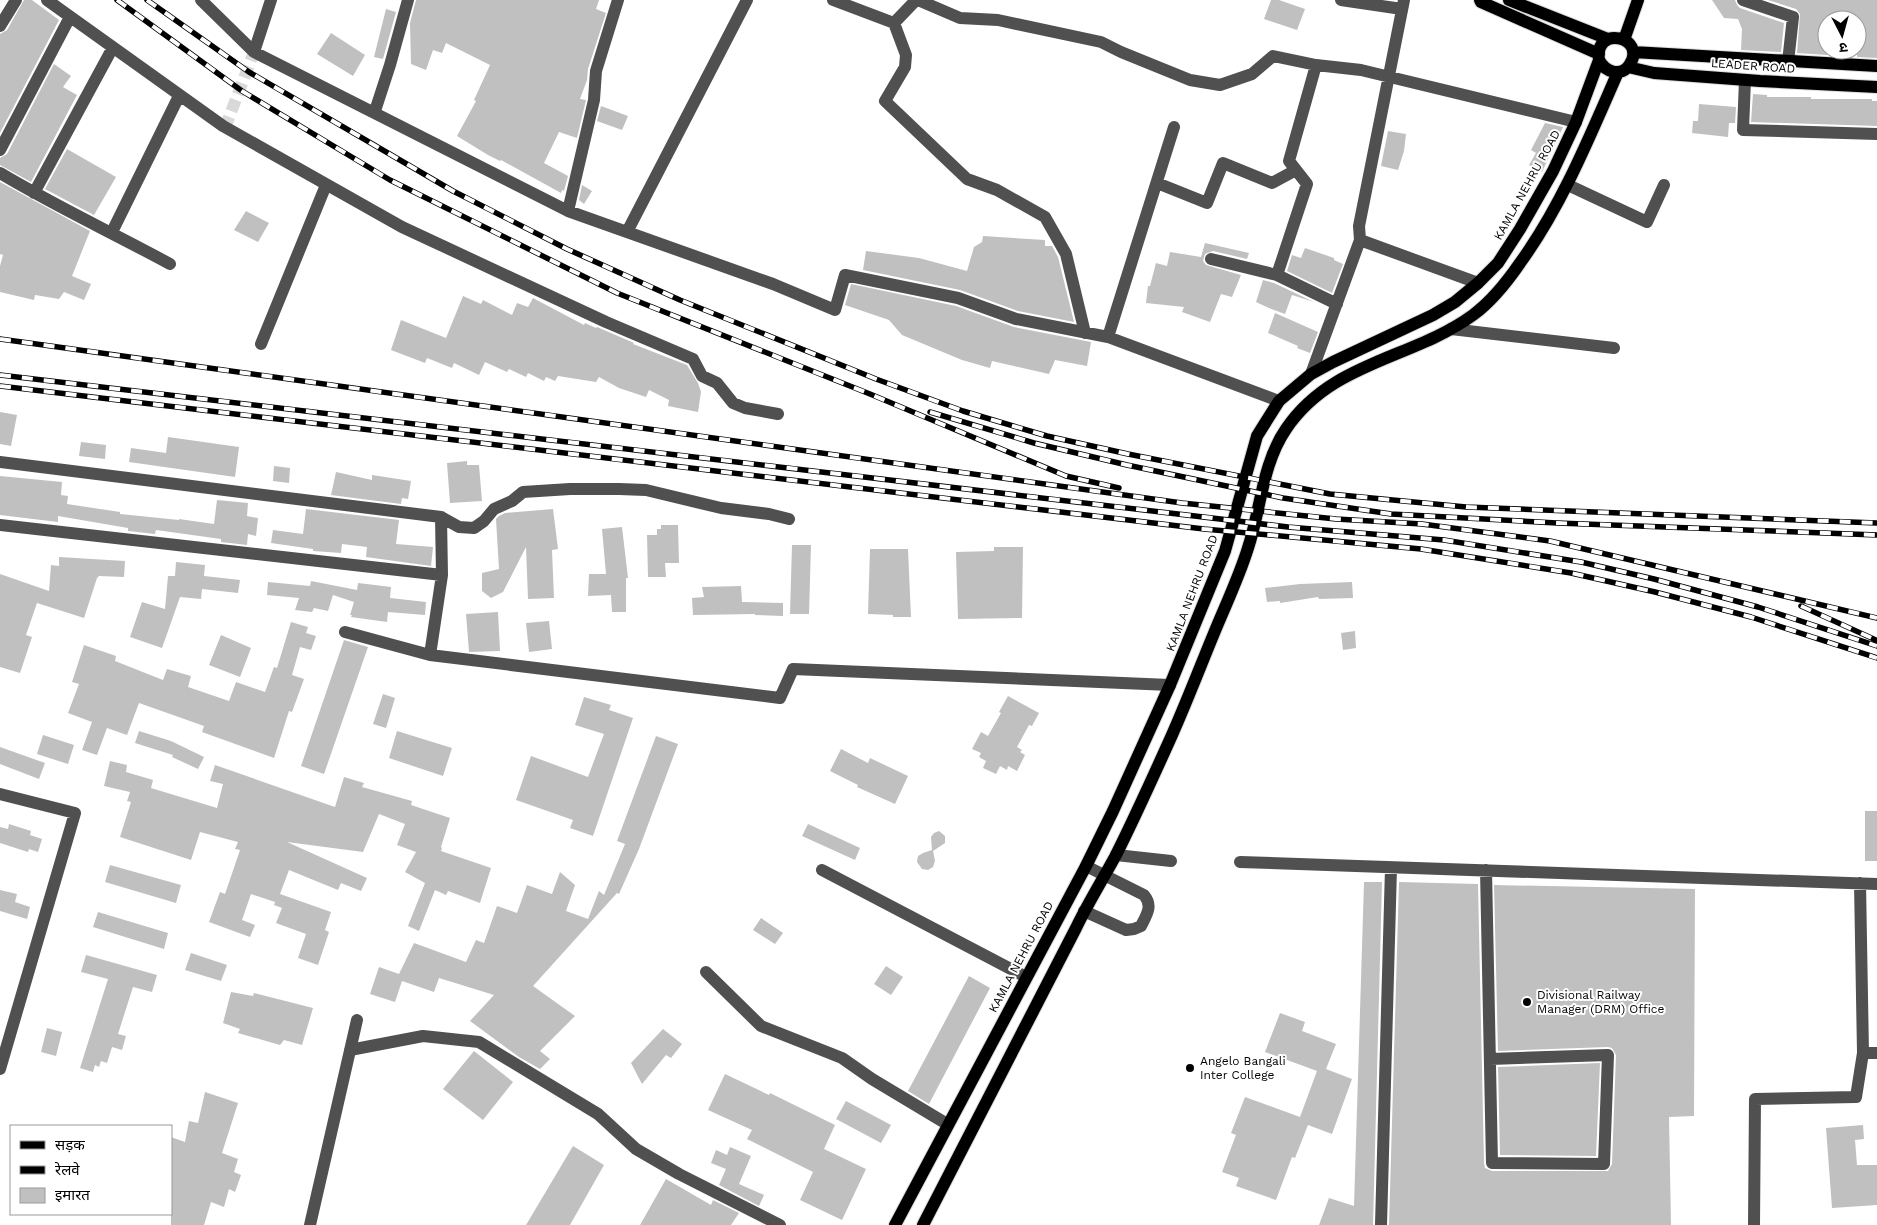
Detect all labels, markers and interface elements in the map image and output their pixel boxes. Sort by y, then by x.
north arrow [1817,10,1867,60]
text: उ [1838,40,1848,56]
street label: LEADER ROAD [1710,56,1796,76]
street label: KAMLA NEHRU ROAD [1491,127,1563,243]
street label: KAMLA NEHRU ROAD [1163,533,1221,653]
street label: KAMLA NEHRU ROAD [986,899,1056,1015]
place label: Divisional Railway Manager (DRM) Office [1537,988,1665,1016]
marker: Divisional Railway Manager (DRM) Office [1521,996,1533,1008]
place label: Angelo Bangali Inter College [1200,1054,1286,1082]
marker: Angelo Bangali Inter College [1184,1062,1196,1074]
legend [10,1125,172,1215]
text: सड़क [55,1136,85,1154]
text: रेलवे [54,1161,80,1179]
text: इमारत [55,1186,90,1204]

